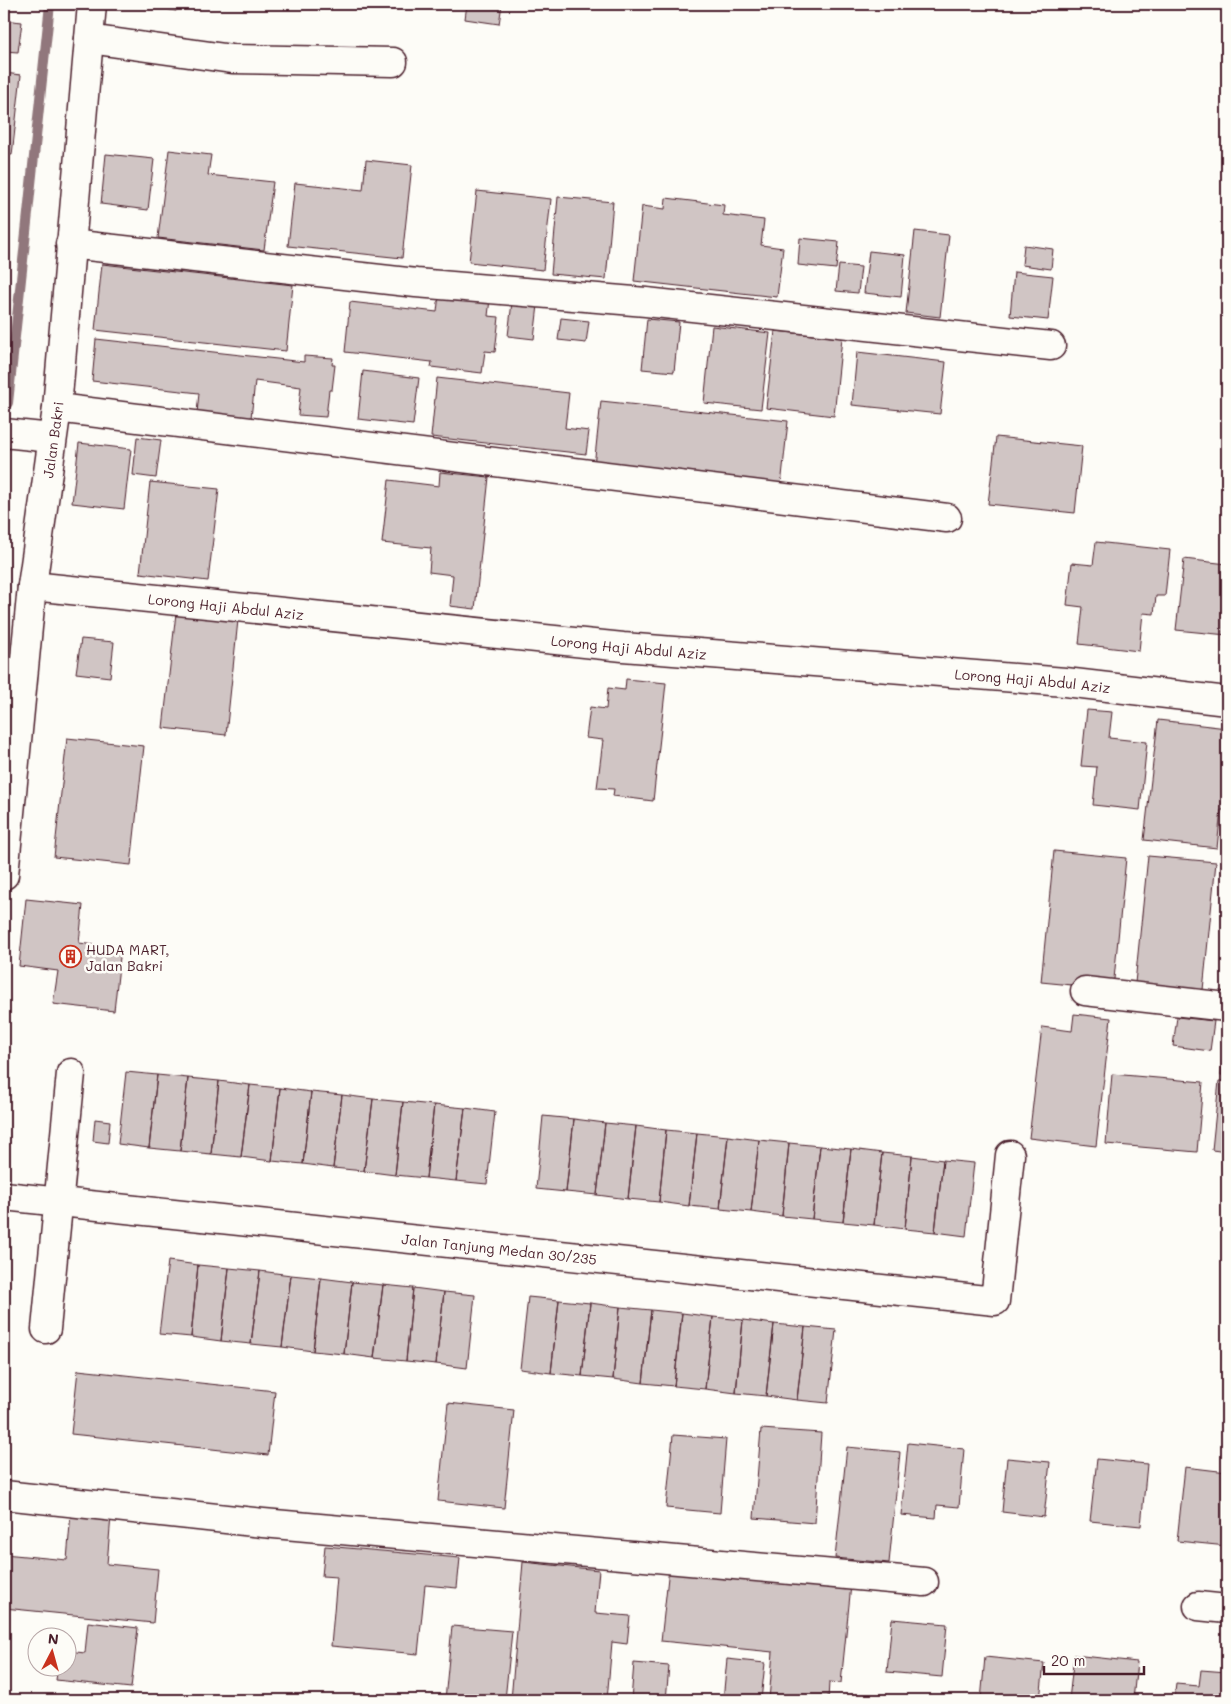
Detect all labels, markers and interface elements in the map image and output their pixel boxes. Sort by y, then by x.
street label: Jalan Bakri [38,401,67,479]
street label: Lorong Haji Abdul Aziz [147,589,305,624]
street label: Lorong Haji Abdul Aziz [550,630,708,663]
street label: Lorong Haji Abdul Aziz [954,664,1112,697]
place label: HUDA MART, Jalan Bakri [86,940,170,975]
building icon: HUDA MART, Jalan Bakri [58,945,82,969]
street label: Jalan Tanjung Medan 30/235 [401,1229,598,1268]
north arrow [28,1626,78,1676]
text: N [47,1629,60,1649]
scale bar [1044,1644,1144,1676]
text: 20 m [1051,1650,1085,1670]

